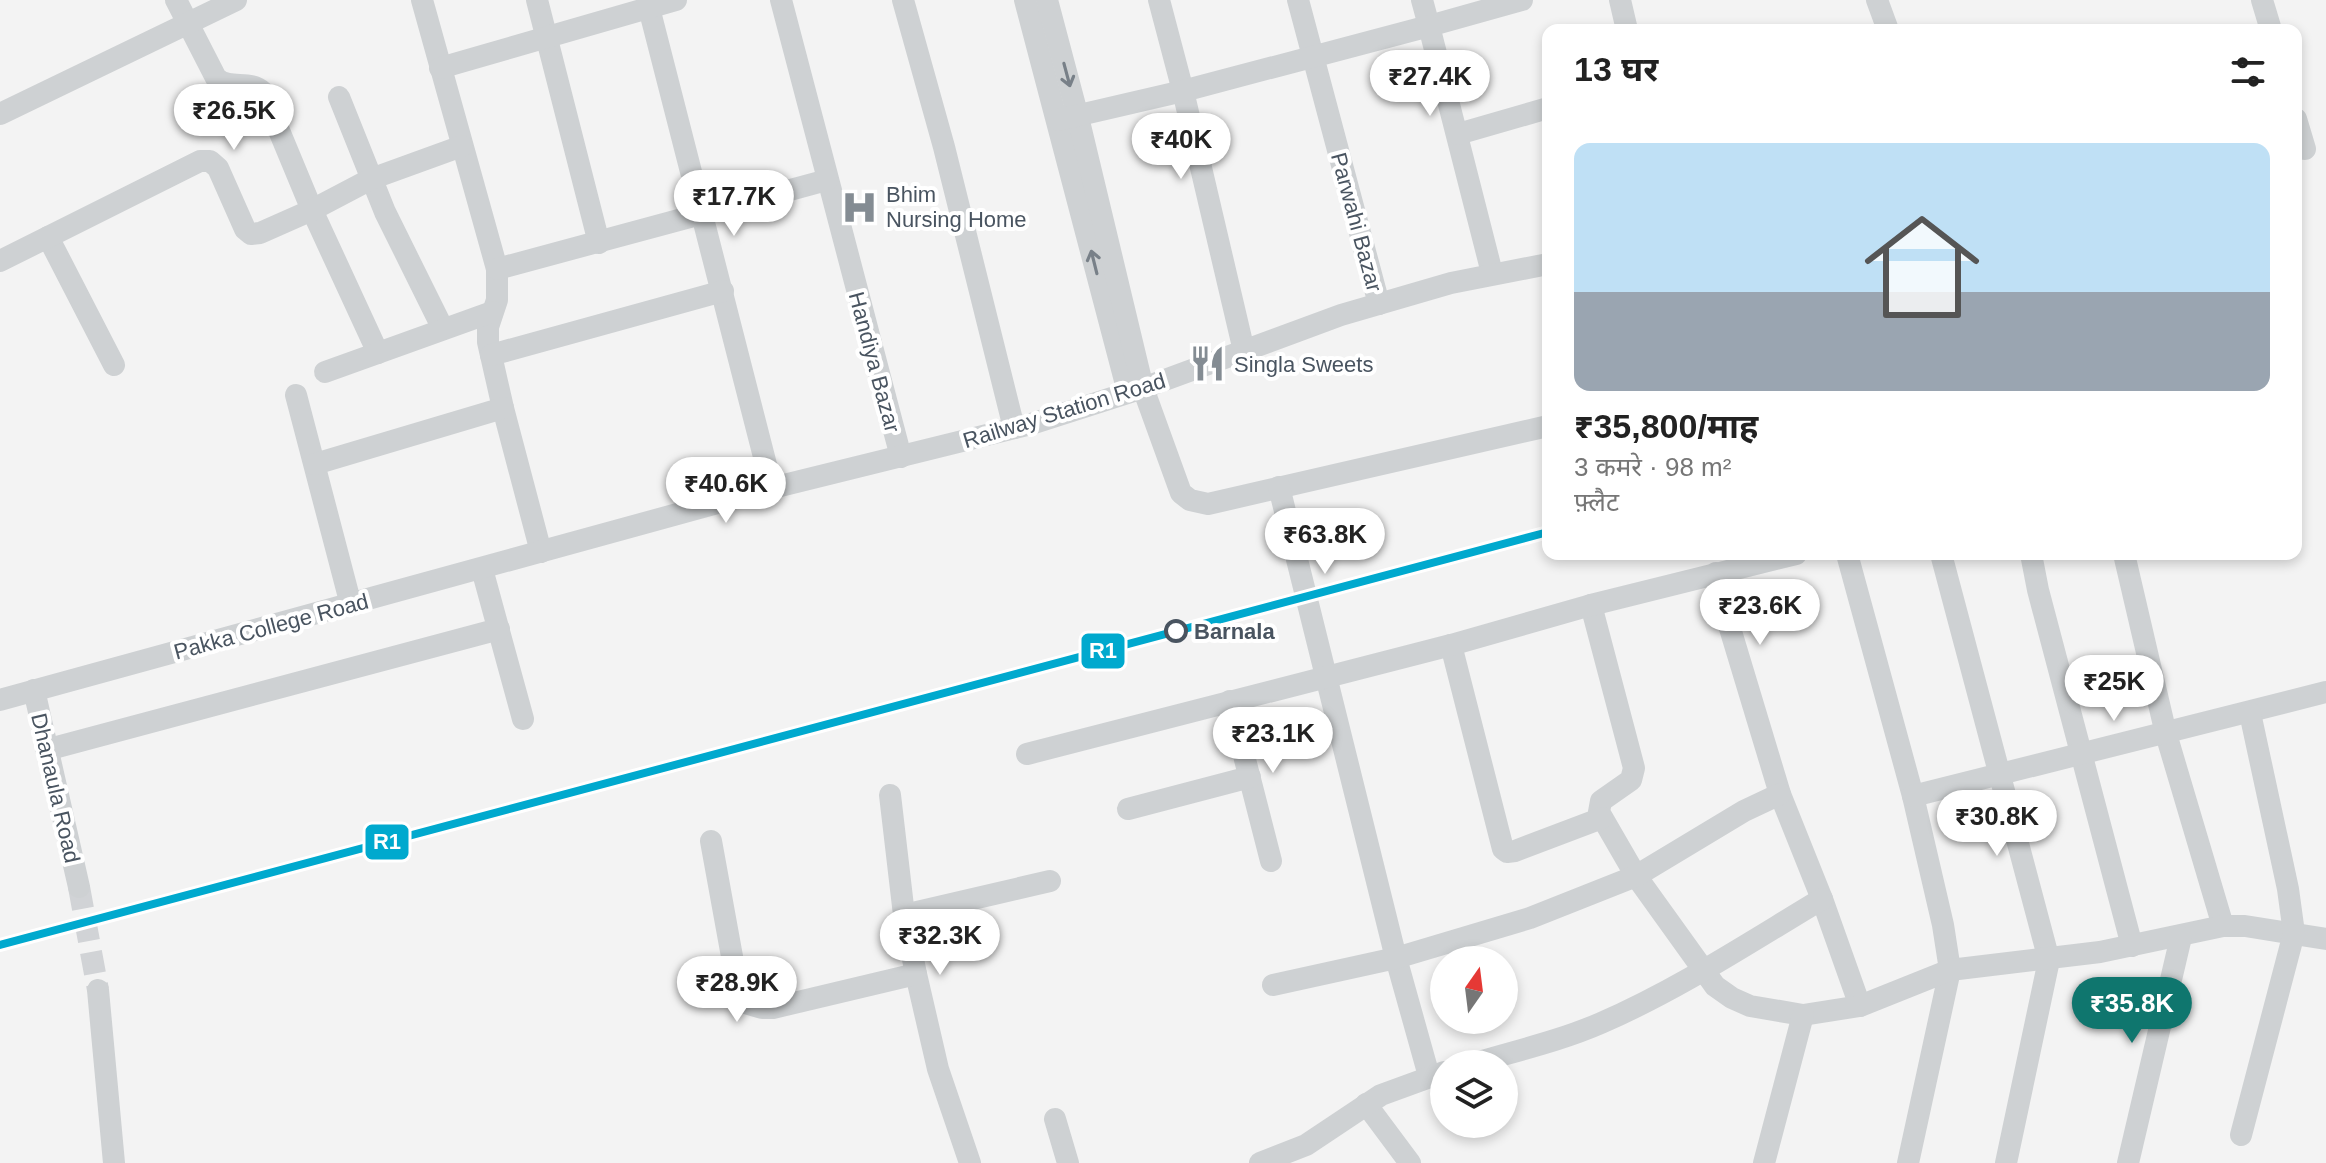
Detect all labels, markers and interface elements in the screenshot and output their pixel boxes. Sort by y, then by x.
pin: ₹27.4K [1365,50,1495,118]
text: 13 घर [1574,50,1658,88]
icon: filters [2226,50,2270,94]
text: ₹27.4K [1388,61,1472,91]
one-way arrow [1060,62,1075,88]
pin: ₹26.5K [169,84,299,152]
text: ₹26.5K [192,95,276,125]
pin: ₹40K [1134,113,1228,181]
text: ₹40K [1150,124,1212,154]
street label: Parwahi Bazar [1326,150,1387,294]
pin: ₹17.7K [669,170,799,238]
text: ₹17.7K [692,181,776,211]
place label: Bhim Nursing Home [886,182,1027,232]
hospital icon: Bhim Nursing Home [841,188,879,226]
icon: home [1850,195,1994,339]
one-way arrow [1086,249,1101,275]
street label: Handiya Bazar [844,289,905,435]
restaurant icon: Singla Sweets [1189,345,1227,383]
place label: Singla Sweets [1234,352,1373,377]
street label: Railway Station Road [960,368,1168,453]
text: ₹35,800/माह [1574,407,1758,445]
text: 3 कमरे · 98 m² [1574,452,1731,482]
pin: ₹40.6K [661,457,791,525]
text: ₹40.6K [684,468,768,498]
text: फ़्लैट [1574,487,1619,517]
pin: ₹63.8K [1260,508,1390,576]
text: ₹63.8K [1283,519,1367,549]
pin: ₹23.6K [1695,579,1825,647]
street label: Pakka College Road [171,588,371,665]
text: ₹23.6K [1718,590,1802,620]
place label: Barnala [1194,619,1275,644]
marker: Barnala [1165,620,1187,642]
line badge: R1 [1080,632,1126,670]
text: R1 [1089,638,1117,663]
pin: ₹25K [2067,655,2161,723]
text: ₹25K [2083,666,2145,696]
pin: ₹23.1K [1208,707,1338,775]
street label: Dhanaula Road [26,711,85,865]
text: ₹23.1K [1231,718,1315,748]
pin: ₹30.8K [1932,790,2062,858]
text: ₹30.8K [1955,801,2039,831]
line badge: R1 [364,823,410,861]
text: R1 [373,829,401,854]
pin: ₹32.3K [875,909,1005,977]
text: ₹32.3K [898,920,982,950]
north arrow [1430,946,1518,1034]
map controls [1430,946,1518,1138]
pin: ₹28.9K [672,956,802,1024]
text: ₹28.9K [695,967,779,997]
pin: ₹35.8K [2067,977,2197,1045]
text: ₹35.8K [2090,988,2174,1018]
button: layers [1430,1050,1518,1138]

